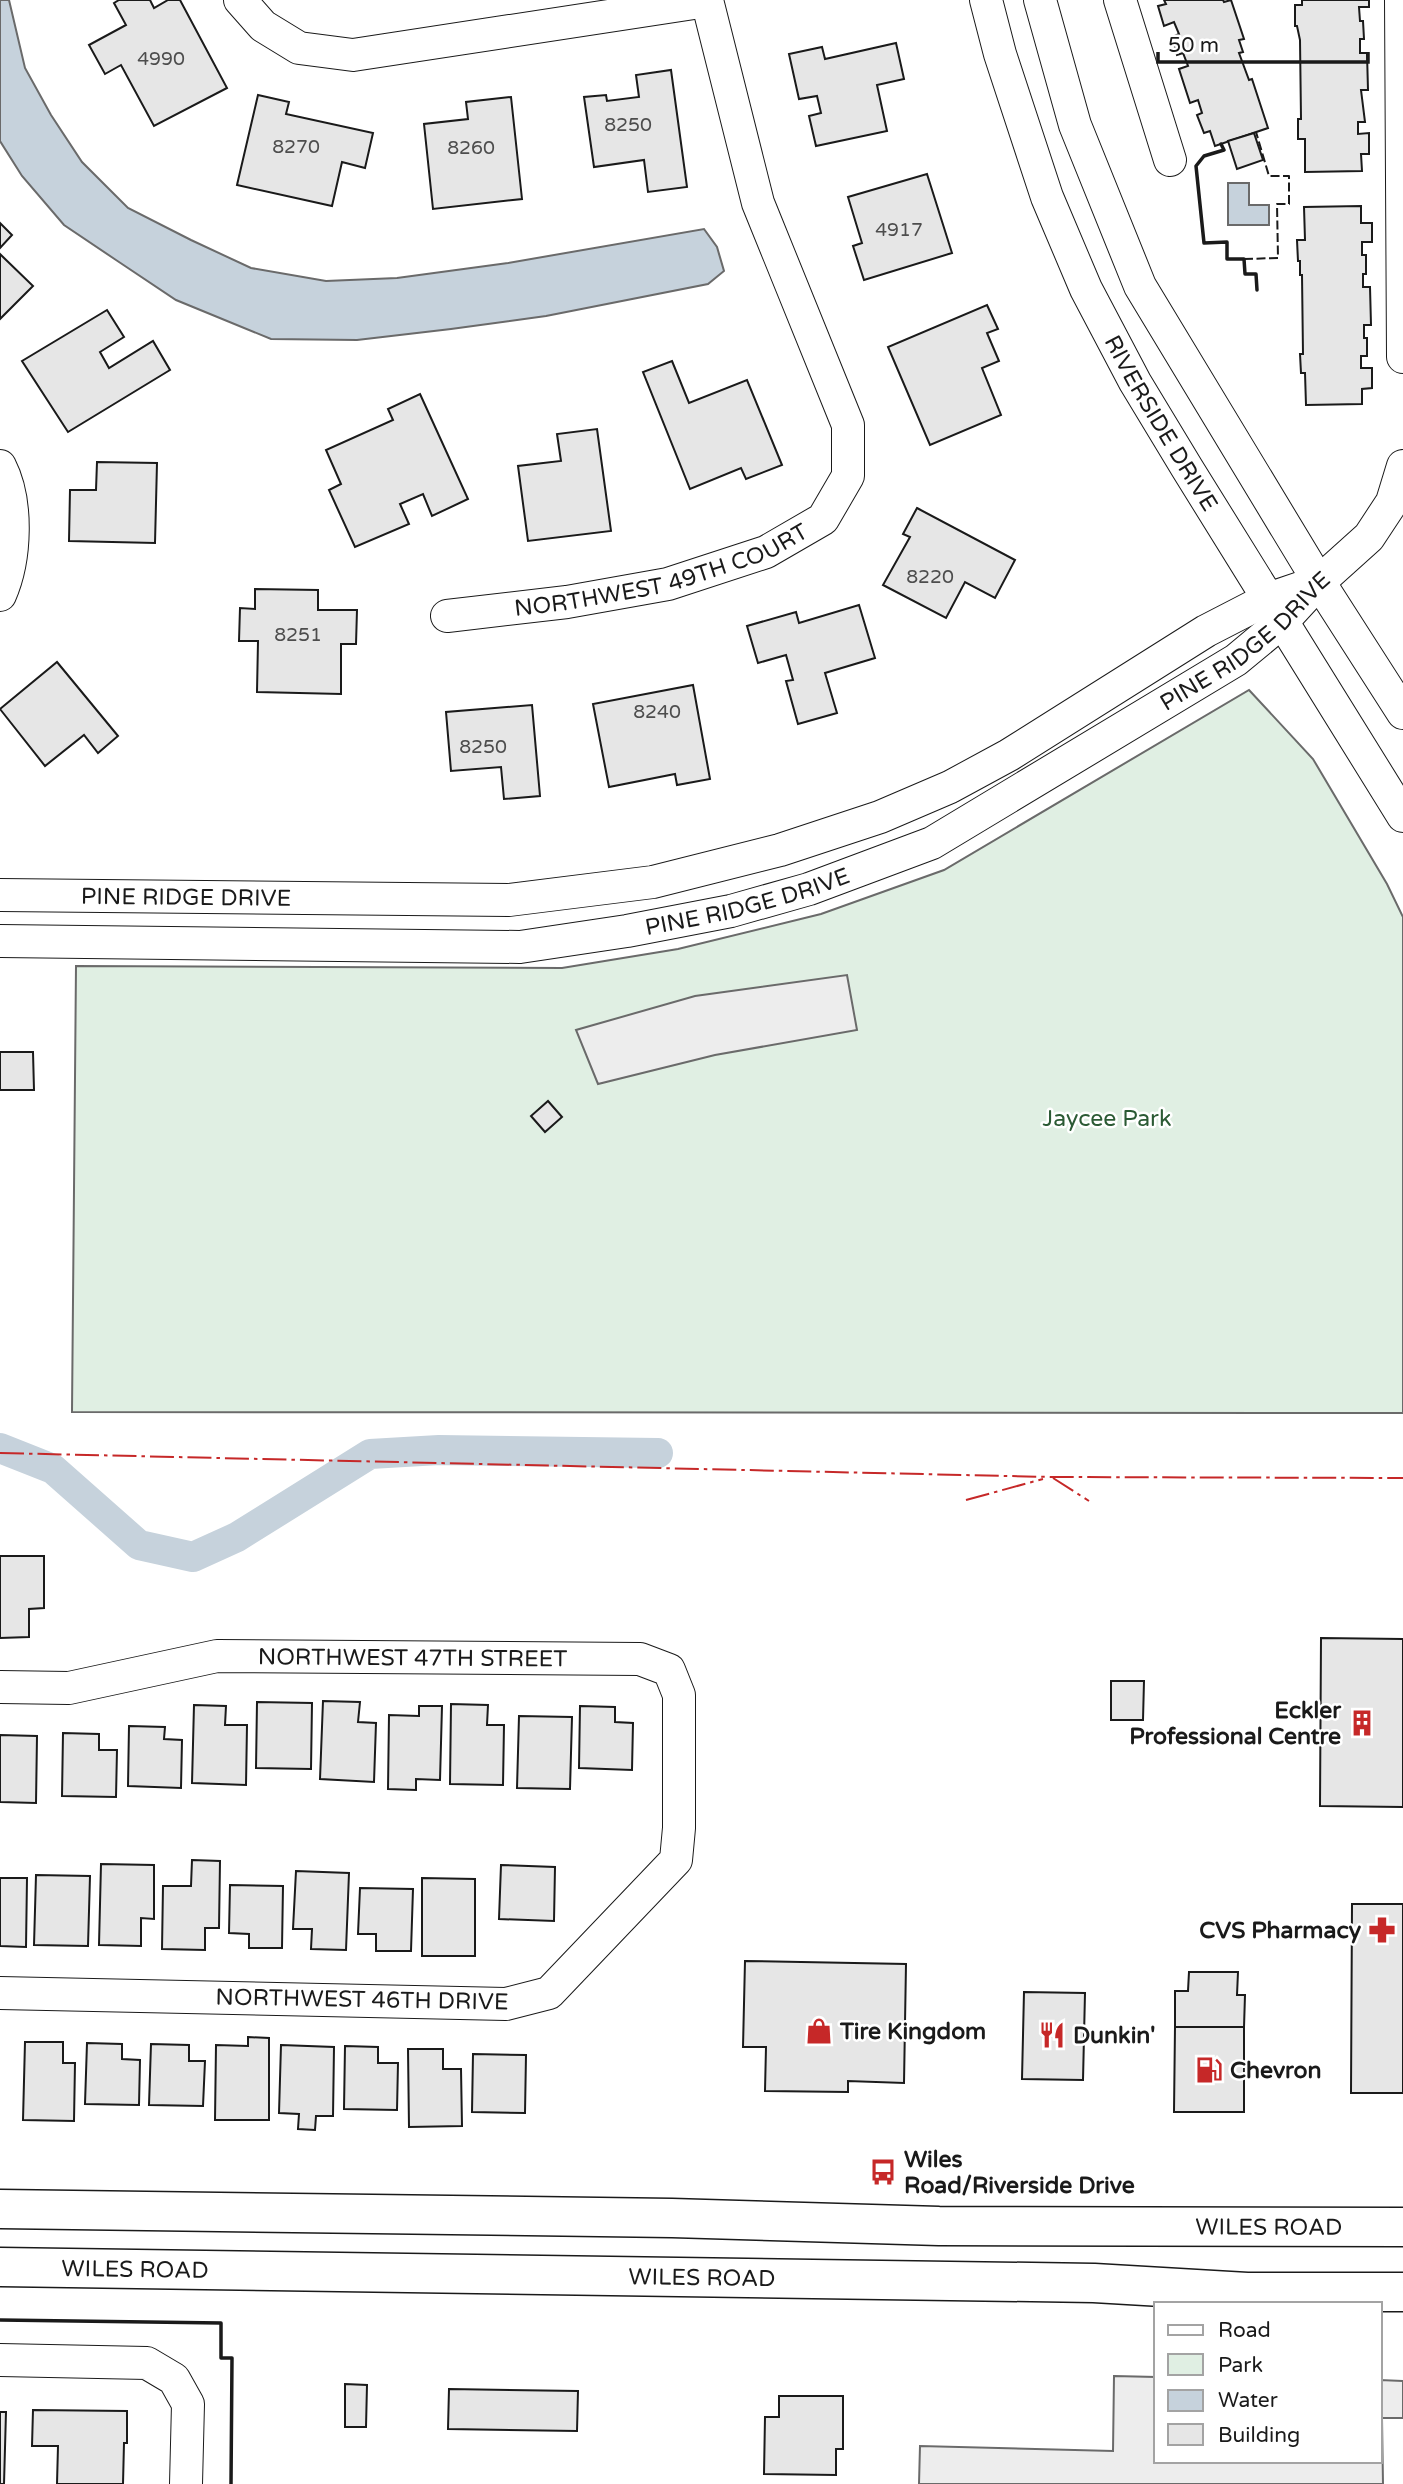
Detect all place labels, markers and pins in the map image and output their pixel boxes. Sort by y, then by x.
place label: Eckler Professional Centre [1129,1697,1342,1751]
building icon: Eckler Professional Centre [1347,1708,1377,1738]
pharmacy icon: CVS Pharmacy [1367,1915,1397,1945]
place label: CVS Pharmacy [1199,1917,1362,1945]
shop icon: Tire Kingdom [804,2016,834,2046]
place label: Tire Kingdom [839,2018,986,2046]
restaurant icon: Dunkin' [1037,2020,1067,2050]
place label: Dunkin' [1073,2022,1155,2050]
fuel station icon: Chevron [1194,2055,1224,2085]
place label: Chevron [1230,2057,1322,2085]
place label: Wiles Road/Riverside Drive [904,2146,1135,2200]
bus stop icon: Wiles Road/Riverside Drive [868,2157,898,2187]

